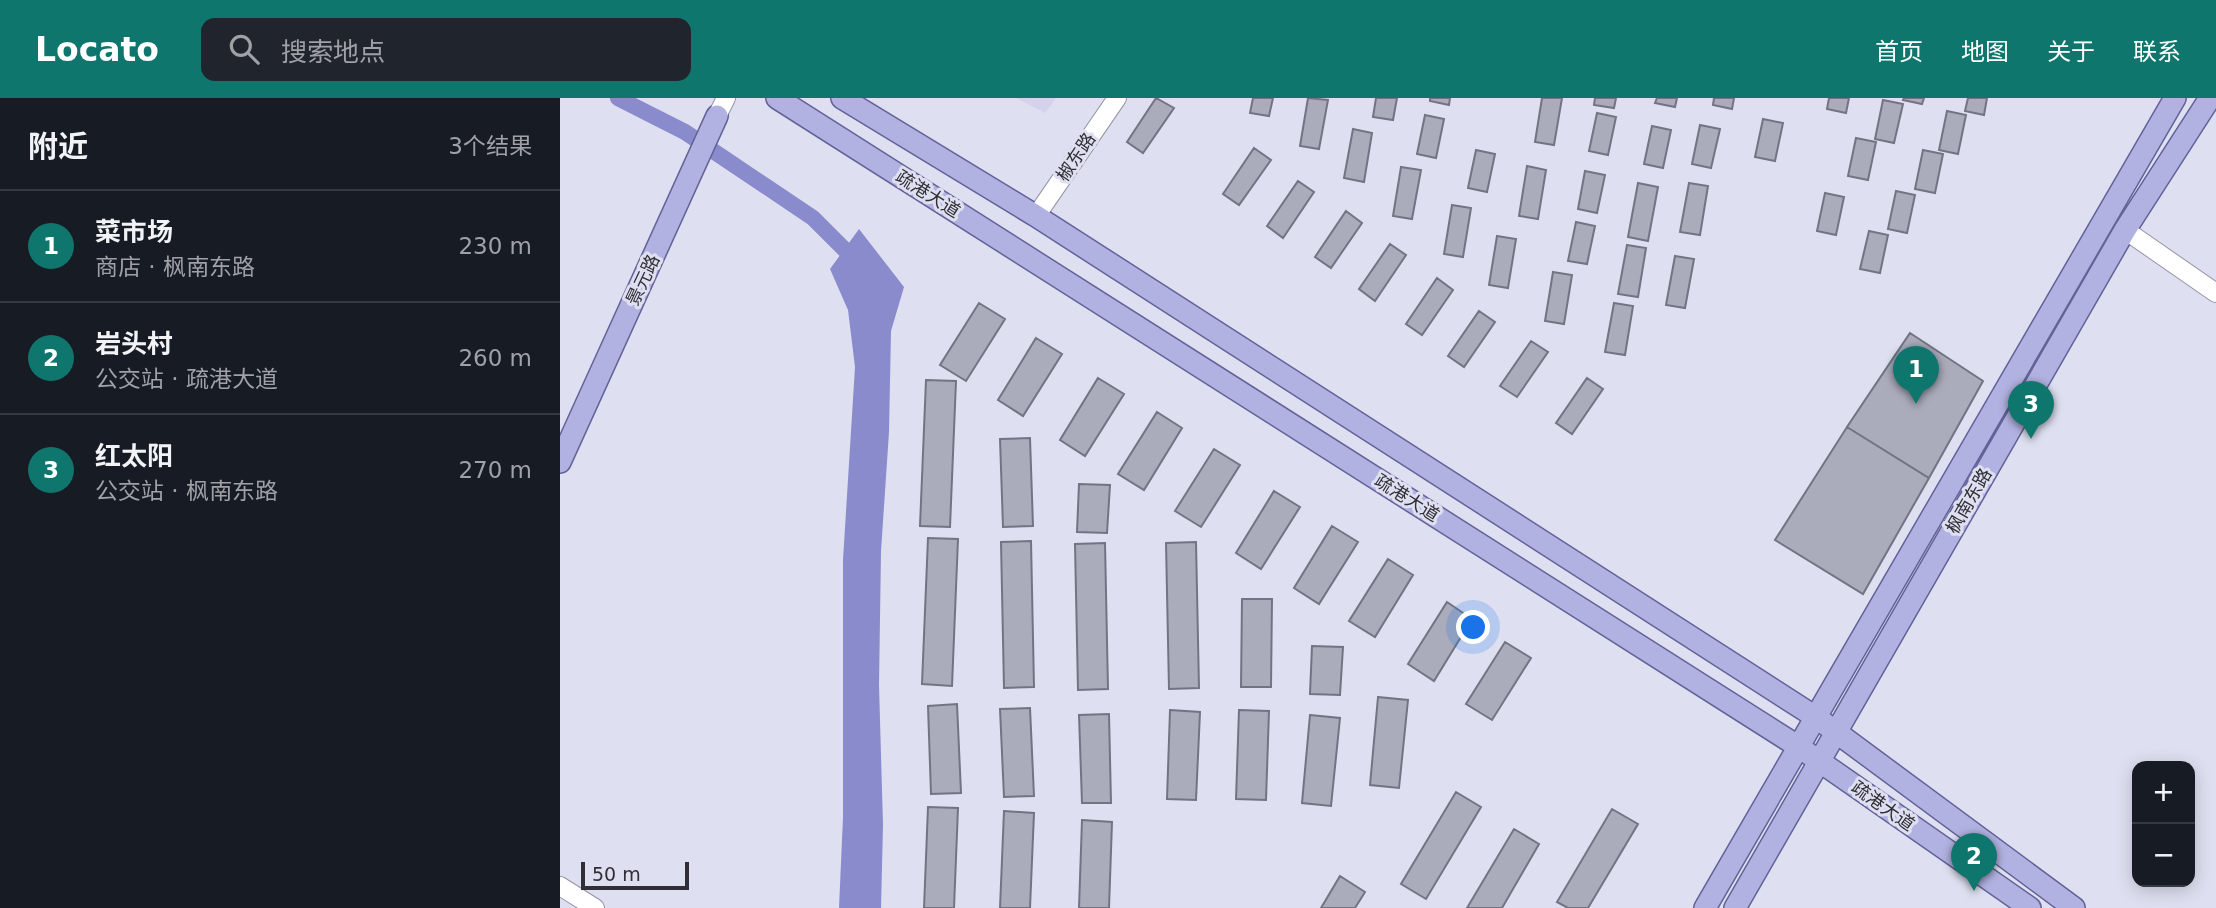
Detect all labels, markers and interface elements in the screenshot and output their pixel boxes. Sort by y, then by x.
search box [201,18,691,81]
text: Locato [35,30,159,69]
icon: search [225,30,263,68]
text: 搜索地点 [281,37,385,67]
text: 首页 [1875,38,1923,66]
text: 地图 [1961,38,2009,66]
text: 关于 [2047,38,2095,66]
text: 联系 [2133,38,2181,66]
street label: 椒东路 [1052,128,1099,185]
text: 附近 [28,129,88,164]
text: 3个结果 [448,133,532,159]
street label: 疏港大道 [892,166,964,222]
text: 菜市场 [95,217,173,247]
text: 1 [43,233,59,259]
text: 230 m [458,233,532,259]
street label: 景元路 [622,251,663,309]
text: 商店 · 枫南东路 [95,254,255,280]
text: 岩头村 [95,329,173,359]
text: 2 [43,345,59,371]
text: 260 m [458,345,532,371]
pin: 1 [1893,346,1939,404]
text: 公交站 · 疏港大道 [95,366,278,392]
pin: 3 [2008,381,2054,439]
text: 红太阳 [95,441,173,471]
text: 3 [43,457,59,483]
text: 270 m [458,457,532,483]
street label: 枫南东路 [1941,464,1996,537]
street label: 疏港大道 [1371,470,1443,526]
text: 公交站 · 枫南东路 [95,478,278,504]
your location [1456,610,1490,644]
map controls [2132,761,2195,887]
button: + [2132,761,2195,824]
street label: 疏港大道 [1848,776,1919,835]
button: − [2132,824,2195,887]
pin: 2 [1951,833,1997,891]
scale bar [581,859,690,891]
text: 50 m [592,863,641,885]

